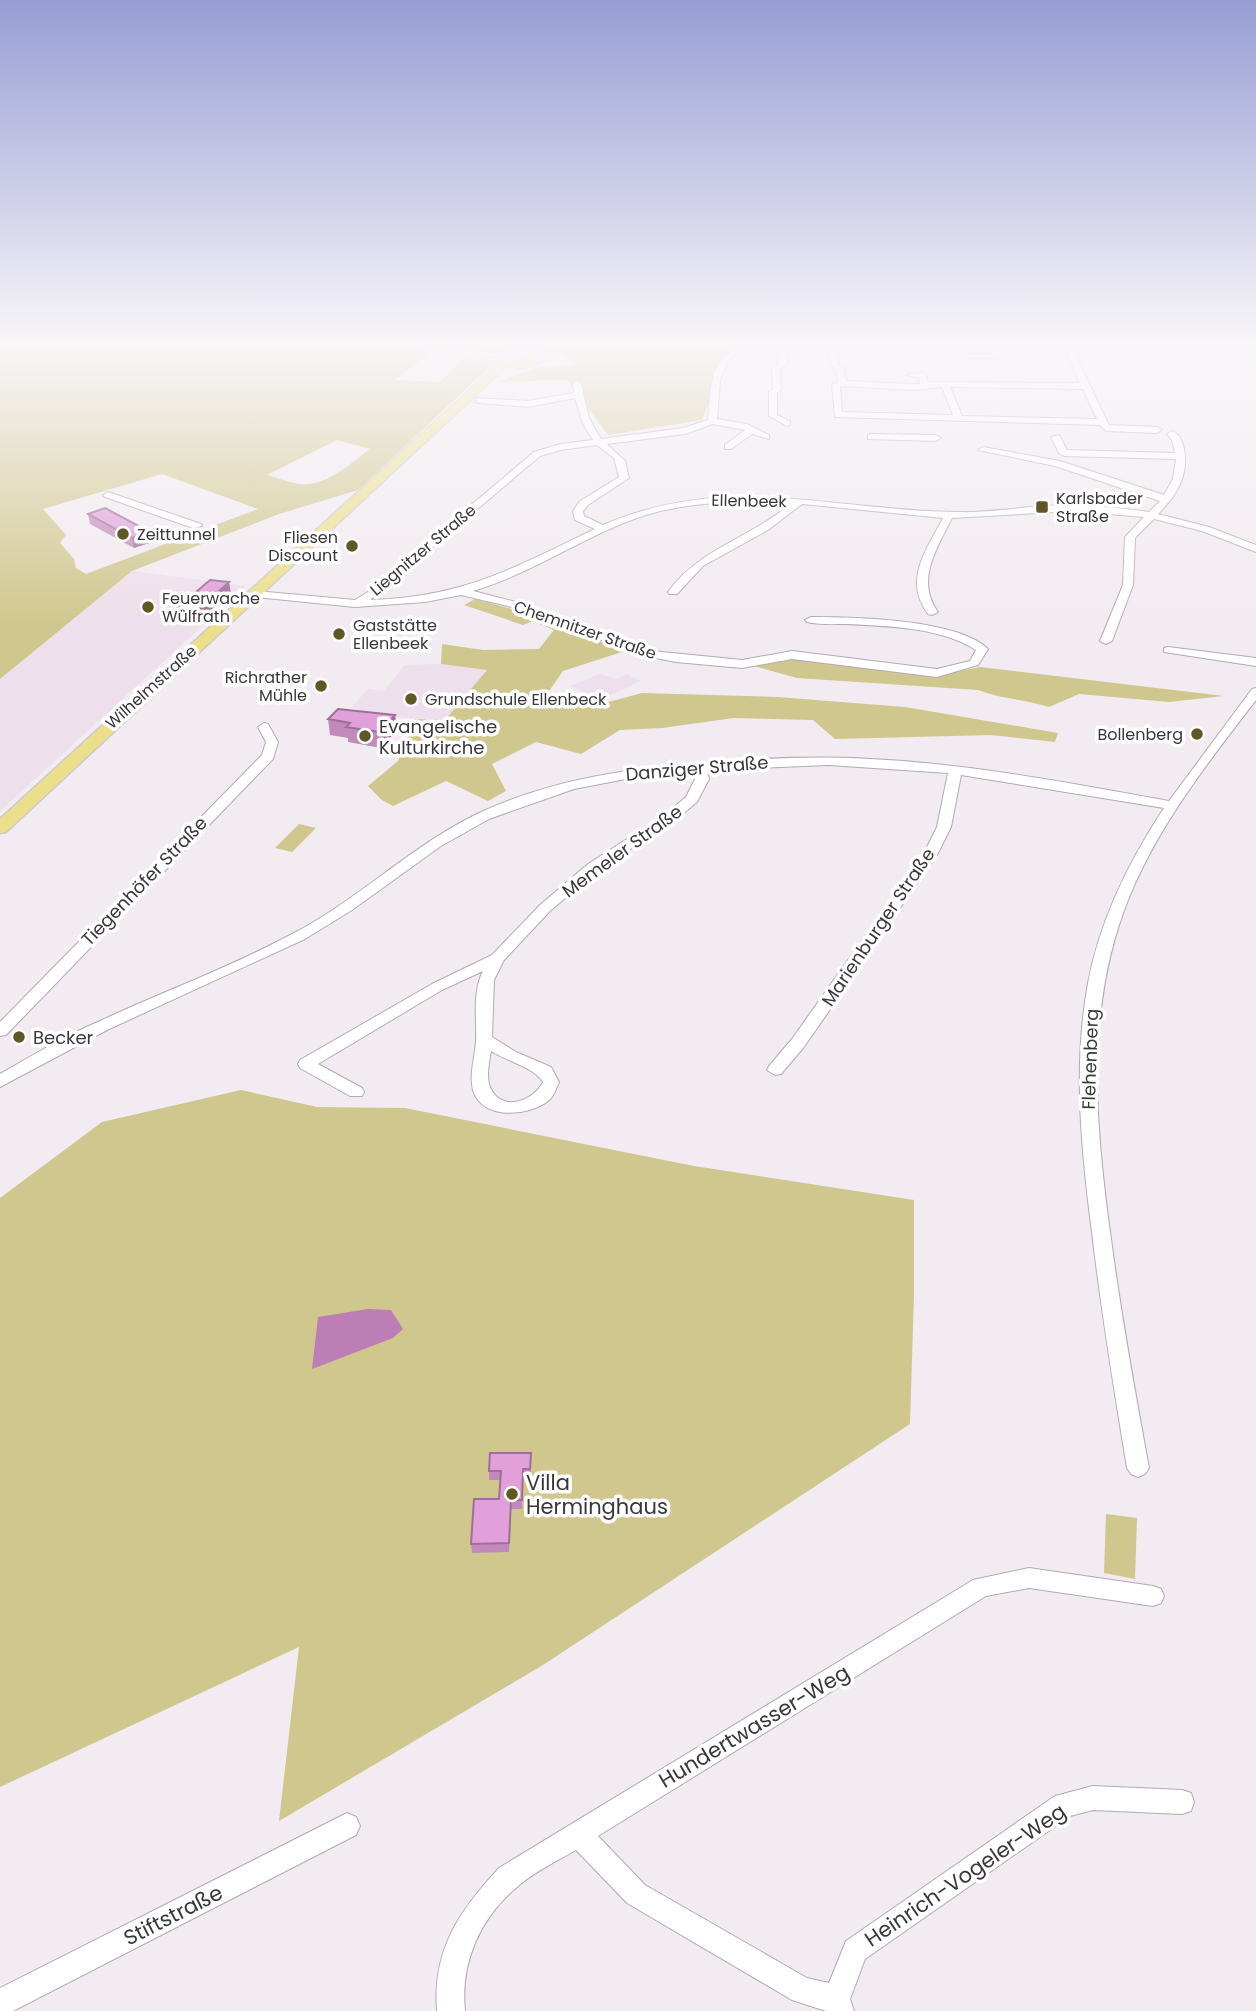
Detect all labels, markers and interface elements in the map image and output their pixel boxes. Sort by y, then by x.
place label: Karlsbader Straße [1056,487,1143,528]
street label: Ellenbeek [711,489,788,513]
street label: Liegnitzer Straße [365,499,481,601]
marker: Karlsbader Straße [1034,499,1050,515]
place label: Zeittunnel [137,523,216,546]
marker: Zeittunnel [115,526,131,542]
place label: Fliesen Discount [268,526,338,567]
marker: Fliesen Discount [344,538,360,554]
place label: Feuerwache Wülfrath [162,587,260,628]
street label: Chemnitzer Straße [511,595,659,665]
marker: Feuerwache Wülfrath [140,599,156,615]
place label: Gaststätte Ellenbeek [353,614,437,655]
marker: Gaststätte Ellenbeek [331,626,347,642]
street label: Wilhelmstraße [100,640,202,734]
place label: Richrather Mühle [225,666,307,707]
marker: Richrather Mühle [313,678,329,694]
place label: Grundschule Ellenbeck [425,688,607,711]
marker: Grundschule Ellenbeck [403,691,419,707]
place label: Evangelische Kulturkirche [379,714,497,760]
place label: Bollenberg [1097,723,1183,746]
marker: Bollenberg [1189,726,1205,742]
marker: Evangelische Kulturkirche [357,728,373,744]
street label: Danziger Straße [625,749,769,787]
street label: Memeler Straße [557,799,687,903]
street label: Tiegenhöfer Straße [76,811,212,951]
street label: Marienburger Straße [816,843,940,1011]
street label: Flehenberg [1076,1008,1104,1110]
place label: Becker [33,1025,94,1050]
marker: Becker [11,1029,27,1045]
place label: Villa Herminghaus [526,1468,668,1521]
marker: Villa Herminghaus [504,1486,520,1502]
street label: Hundertwasser-Weg [653,1658,855,1794]
street label: Heinrich-Vogeler-Weg [859,1797,1071,1953]
street label: Stiftstraße [118,1878,228,1952]

